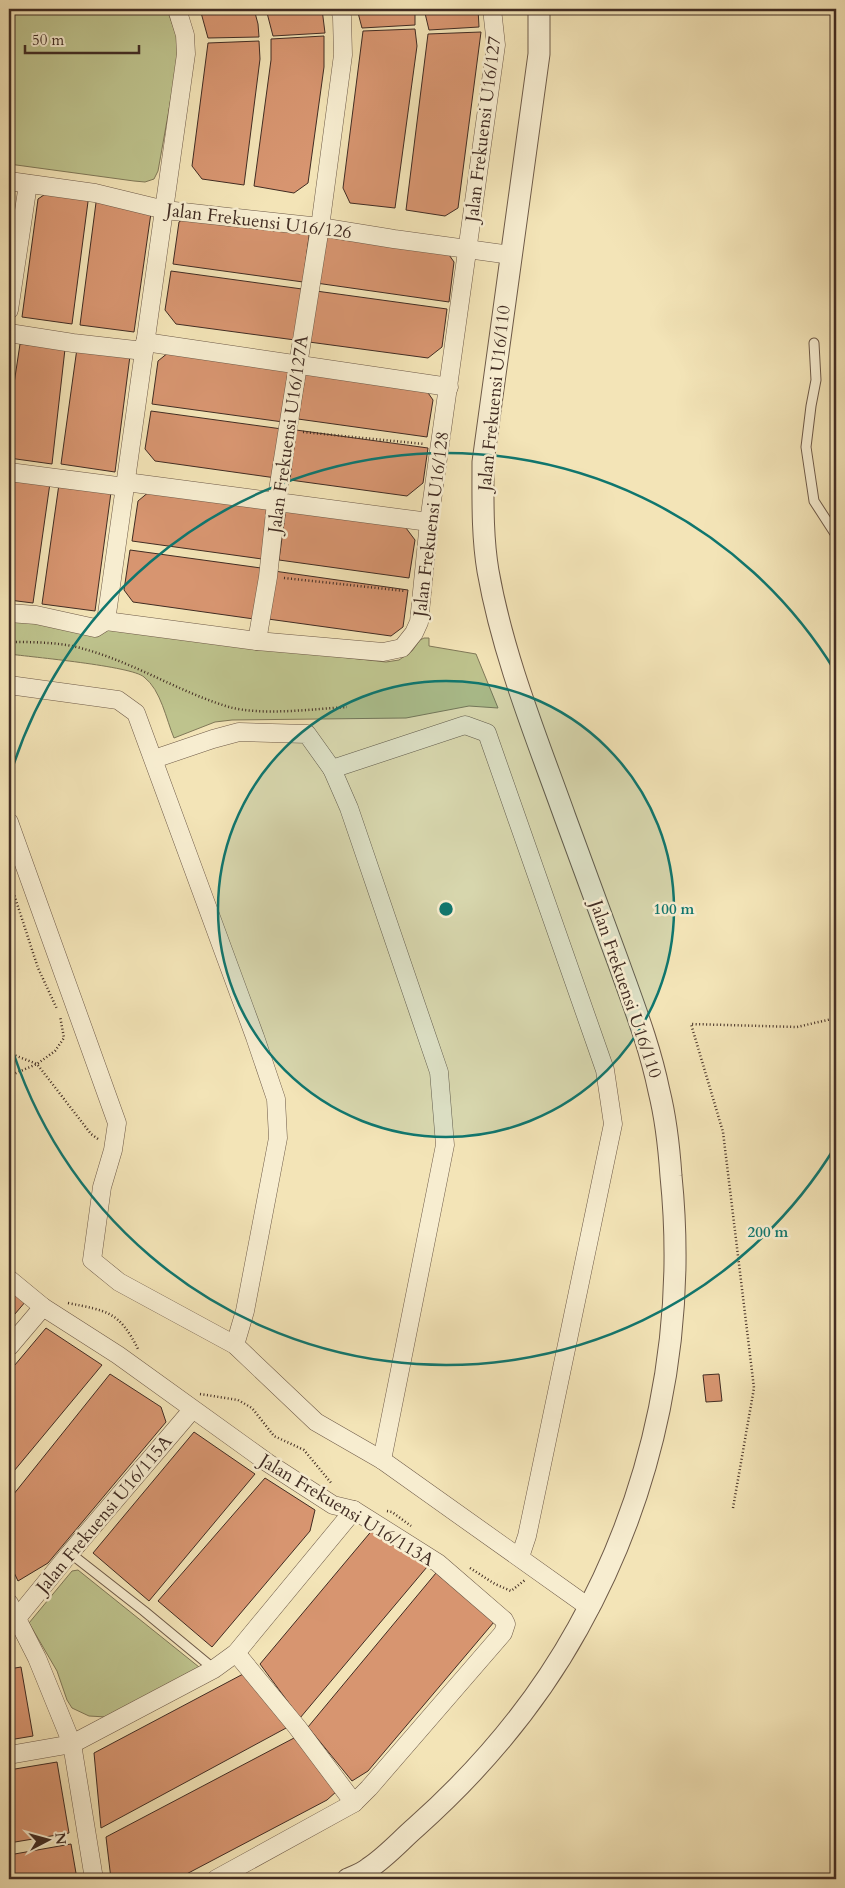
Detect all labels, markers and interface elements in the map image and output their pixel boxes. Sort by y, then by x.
scale bar [25,22,139,54]
text: 50 m [32,30,64,50]
street label: Jalan Frekuensi U16/127 [459,35,507,226]
street label: Jalan Frekuensi U16/126 [162,197,353,245]
street label: Jalan Frekuensi U16/110 [472,304,517,495]
street label: Jalan Frekuensi U16/127A [262,333,315,538]
street label: Jalan Frekuensi U16/128 [407,430,455,621]
street label: Jalan Frekuensi U16/110 [582,894,668,1082]
text: 100 m [654,899,695,919]
centre of rings [437,900,455,918]
text: 200 m [748,1222,789,1242]
street label: Jalan Frekuensi U16/115A [29,1430,178,1601]
street label: Jalan Frekuensi U16/113A [252,1447,439,1573]
north arrow [22,1816,72,1866]
text: N [50,1832,71,1846]

